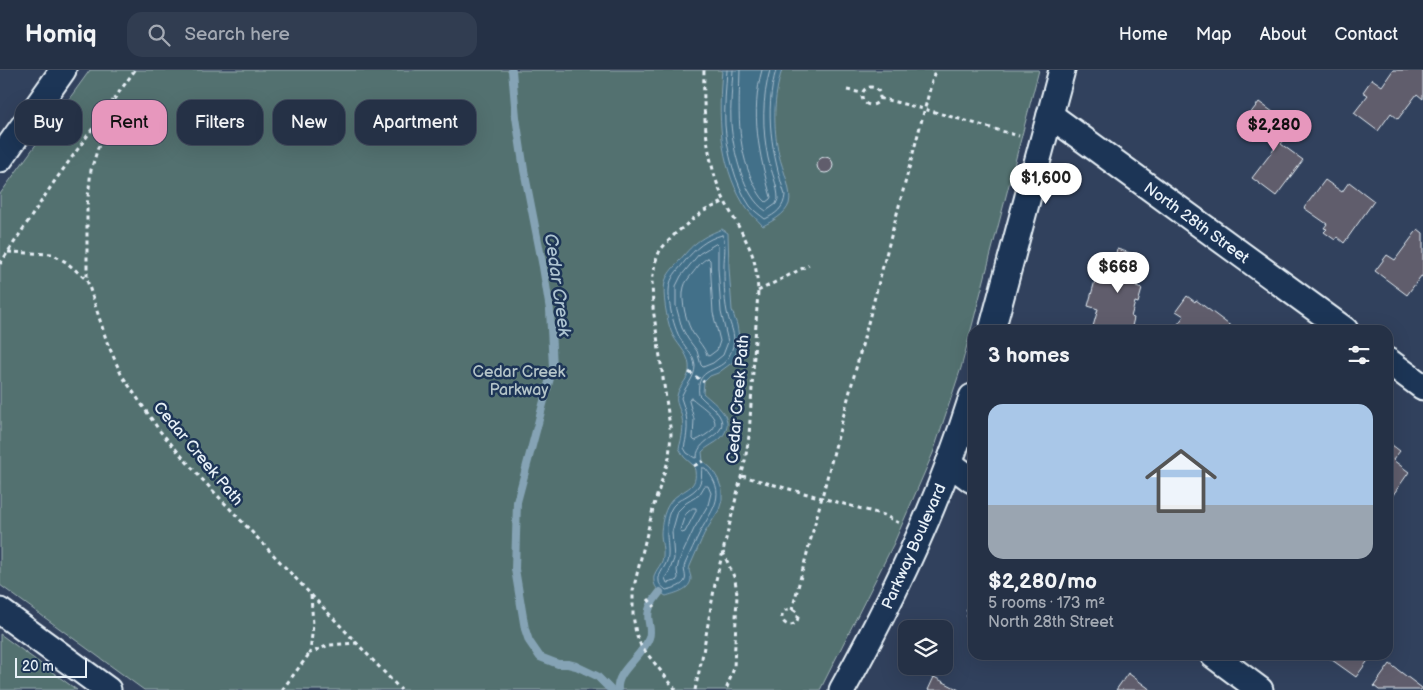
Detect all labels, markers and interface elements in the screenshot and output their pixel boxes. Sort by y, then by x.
search box [127,12,477,57]
text: Homiq [25,20,97,49]
icon: search [145,21,173,49]
text: Search here [185,23,290,46]
text: Home [1119,24,1168,45]
text: Map [1196,24,1232,45]
text: About [1260,24,1307,45]
text: Contact [1335,24,1398,45]
chip: Buy [15,100,82,145]
chip: Rent [92,100,167,145]
chip: Filters [177,100,263,145]
chip: New [273,100,345,145]
chip: Apartment [355,100,476,145]
pin: $2,280 [1233,109,1315,152]
text: $2,280 [1248,116,1300,135]
pin: $1,600 [1005,162,1087,205]
text: $1,600 [1021,169,1071,188]
street label: North 28th Street [1140,179,1253,268]
water label: Cedar Creek [540,232,575,339]
pin: $668 [1088,252,1148,294]
text: $668 [1098,258,1138,277]
street label: Cedar Creek Path [723,334,754,464]
icon: filters [1345,341,1373,369]
text: 3 homes [988,343,1070,368]
park label: Cedar Creek Parkway [473,363,566,400]
street label: Cedar Creek Path [149,398,247,510]
icon: home [1136,436,1226,526]
street label: Parkway Boulevard [878,481,951,612]
text: $2,280/mo [988,569,1097,594]
text: 5 rooms · 173 m² [988,594,1105,613]
text: North 28th Street [988,613,1114,632]
map controls [898,620,953,675]
button: layers [898,620,953,675]
scale bar [15,655,88,678]
text: 20 m [22,658,54,675]

